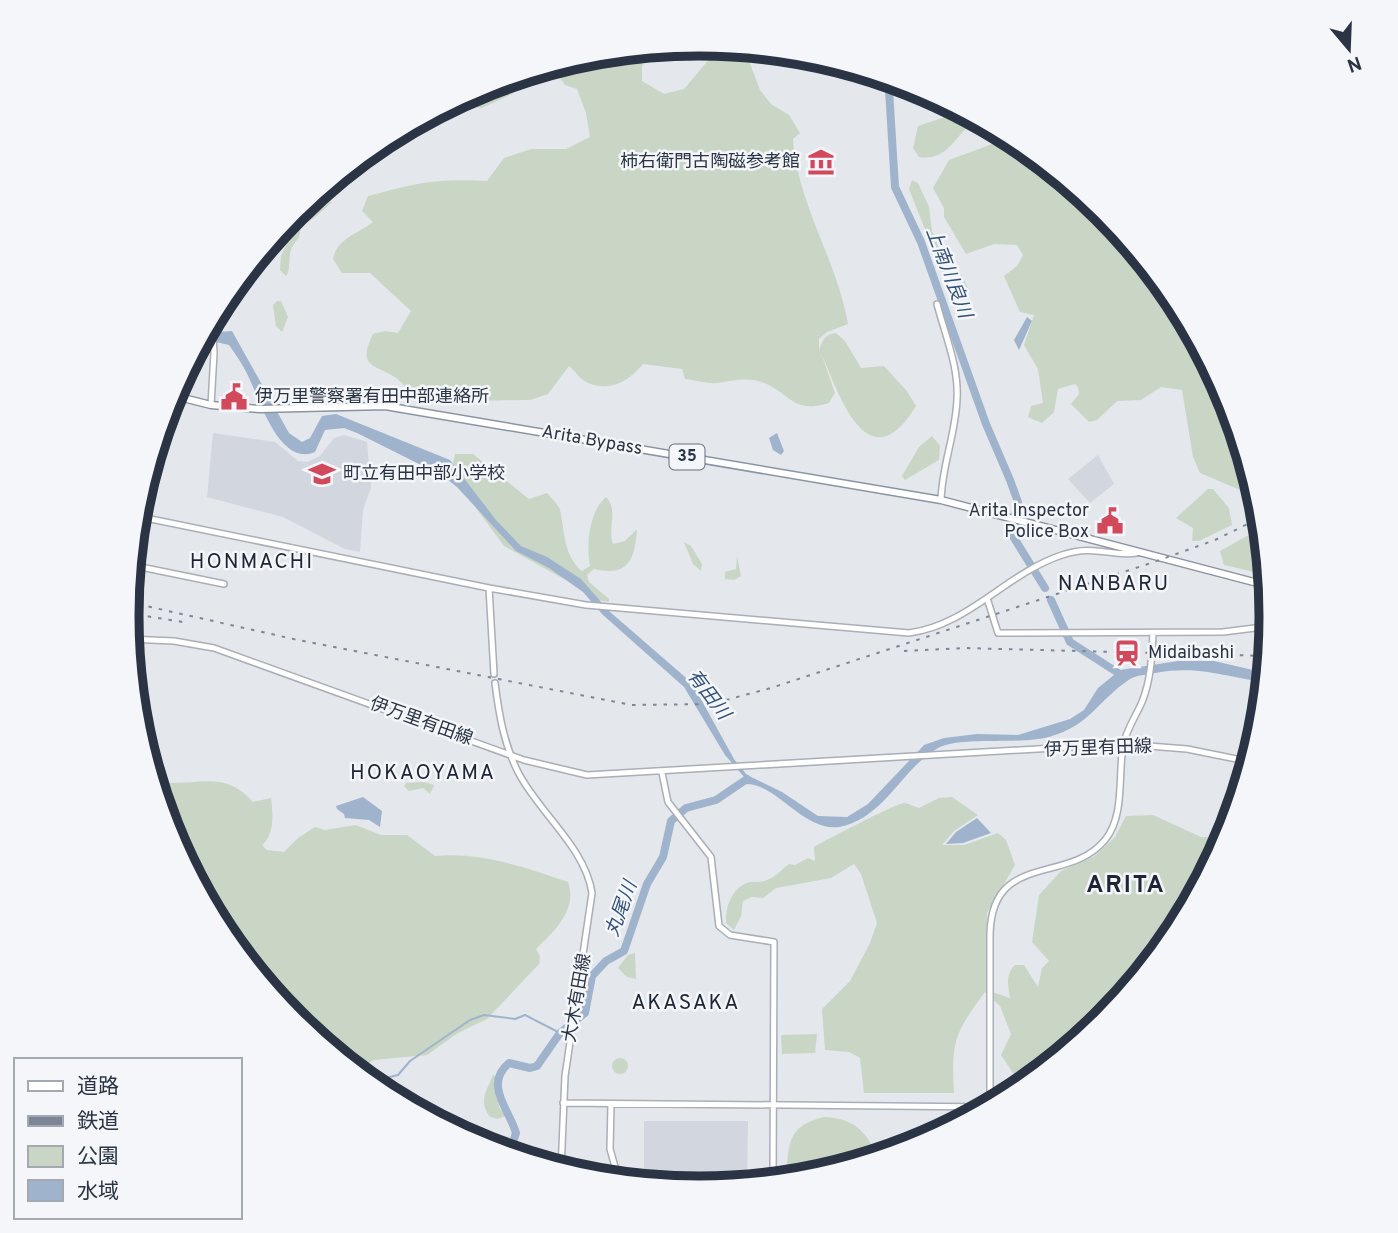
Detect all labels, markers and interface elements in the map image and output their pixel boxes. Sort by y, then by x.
north arrow [1314,14,1384,84]
text: N [1344,50,1364,77]
museum icon: 柿右衛門古陶磁参考館 [806,147,836,177]
place label: 柿右衛門古陶磁参考館 [620,151,800,174]
water label: 上南川良川 [920,224,977,324]
public building icon: 伊万里警察署有田中部連絡所 [219,382,249,412]
place label: 伊万里警察署有田中部連絡所 [255,386,489,409]
street label: Arita Bypass [540,421,644,461]
road number: 35 [670,445,704,470]
school or university icon: 町立有田中部小学校 [307,459,337,489]
place label: 町立有田中部小学校 [343,463,505,486]
place label: Arita Inspector Police Box [968,500,1089,544]
public building icon: Arita Inspector Police Box [1095,506,1125,536]
district label: HONMACHI [190,549,314,576]
district label: NANBARU [1058,571,1170,598]
station icon: Midaibashi [1112,638,1142,668]
place label: Midaibashi [1148,642,1234,665]
water label: 有田川 [681,665,736,727]
street label: 伊万里有田線 [366,693,476,751]
street label: 伊万里有田線 [1044,736,1152,762]
district label: HOKAOYAMA [350,760,496,787]
district label: ARITA [1086,871,1166,901]
water label: 丸尾川 [601,876,644,940]
street label: 大木有田線 [559,952,597,1044]
district label: AKASAKA [631,990,741,1017]
legend [14,1058,242,1219]
text: 道路 [77,1074,119,1101]
text: 鉄道 [77,1109,119,1136]
text: 公園 [77,1144,119,1171]
text: 水域 [77,1179,119,1206]

